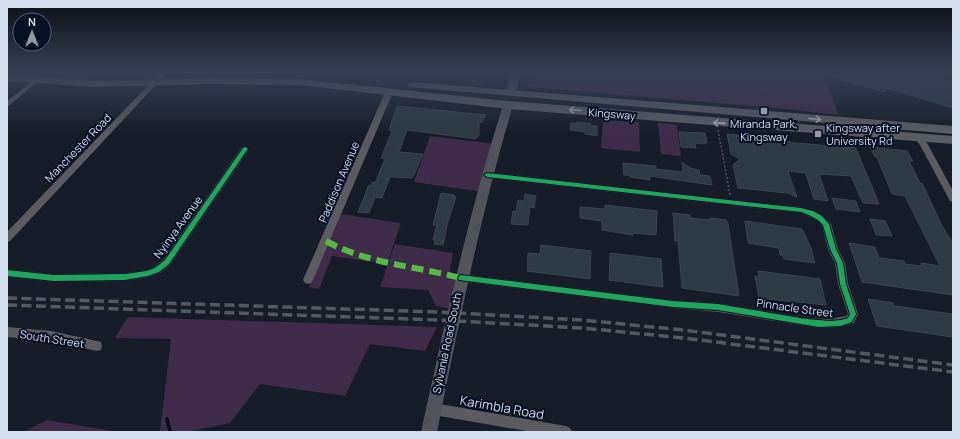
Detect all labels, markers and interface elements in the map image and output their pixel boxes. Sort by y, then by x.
north arrow [12,12,52,52]
text: N [28,14,36,29]
street label: Kingsway [588,104,636,123]
marker: Miranda Park, Kingsway [759,106,769,116]
one-way arrow [569,107,582,114]
street label: Manchester Road [41,110,114,185]
one-way arrow [808,115,821,122]
place label: Miranda Park, Kingsway [730,116,798,144]
one-way arrow [713,119,726,126]
place label: Kingsway after University Rd [826,120,900,148]
marker: Kingsway after University Rd [813,129,823,139]
street label: Paddison Avenue [315,138,363,225]
street label: Nyinya Avenue [150,192,206,261]
street label: Sylvania Road South [428,291,465,395]
street label: Pinnacle Street [755,295,835,320]
street label: South Street [19,326,85,351]
street label: Karimbla Road [459,391,545,423]

